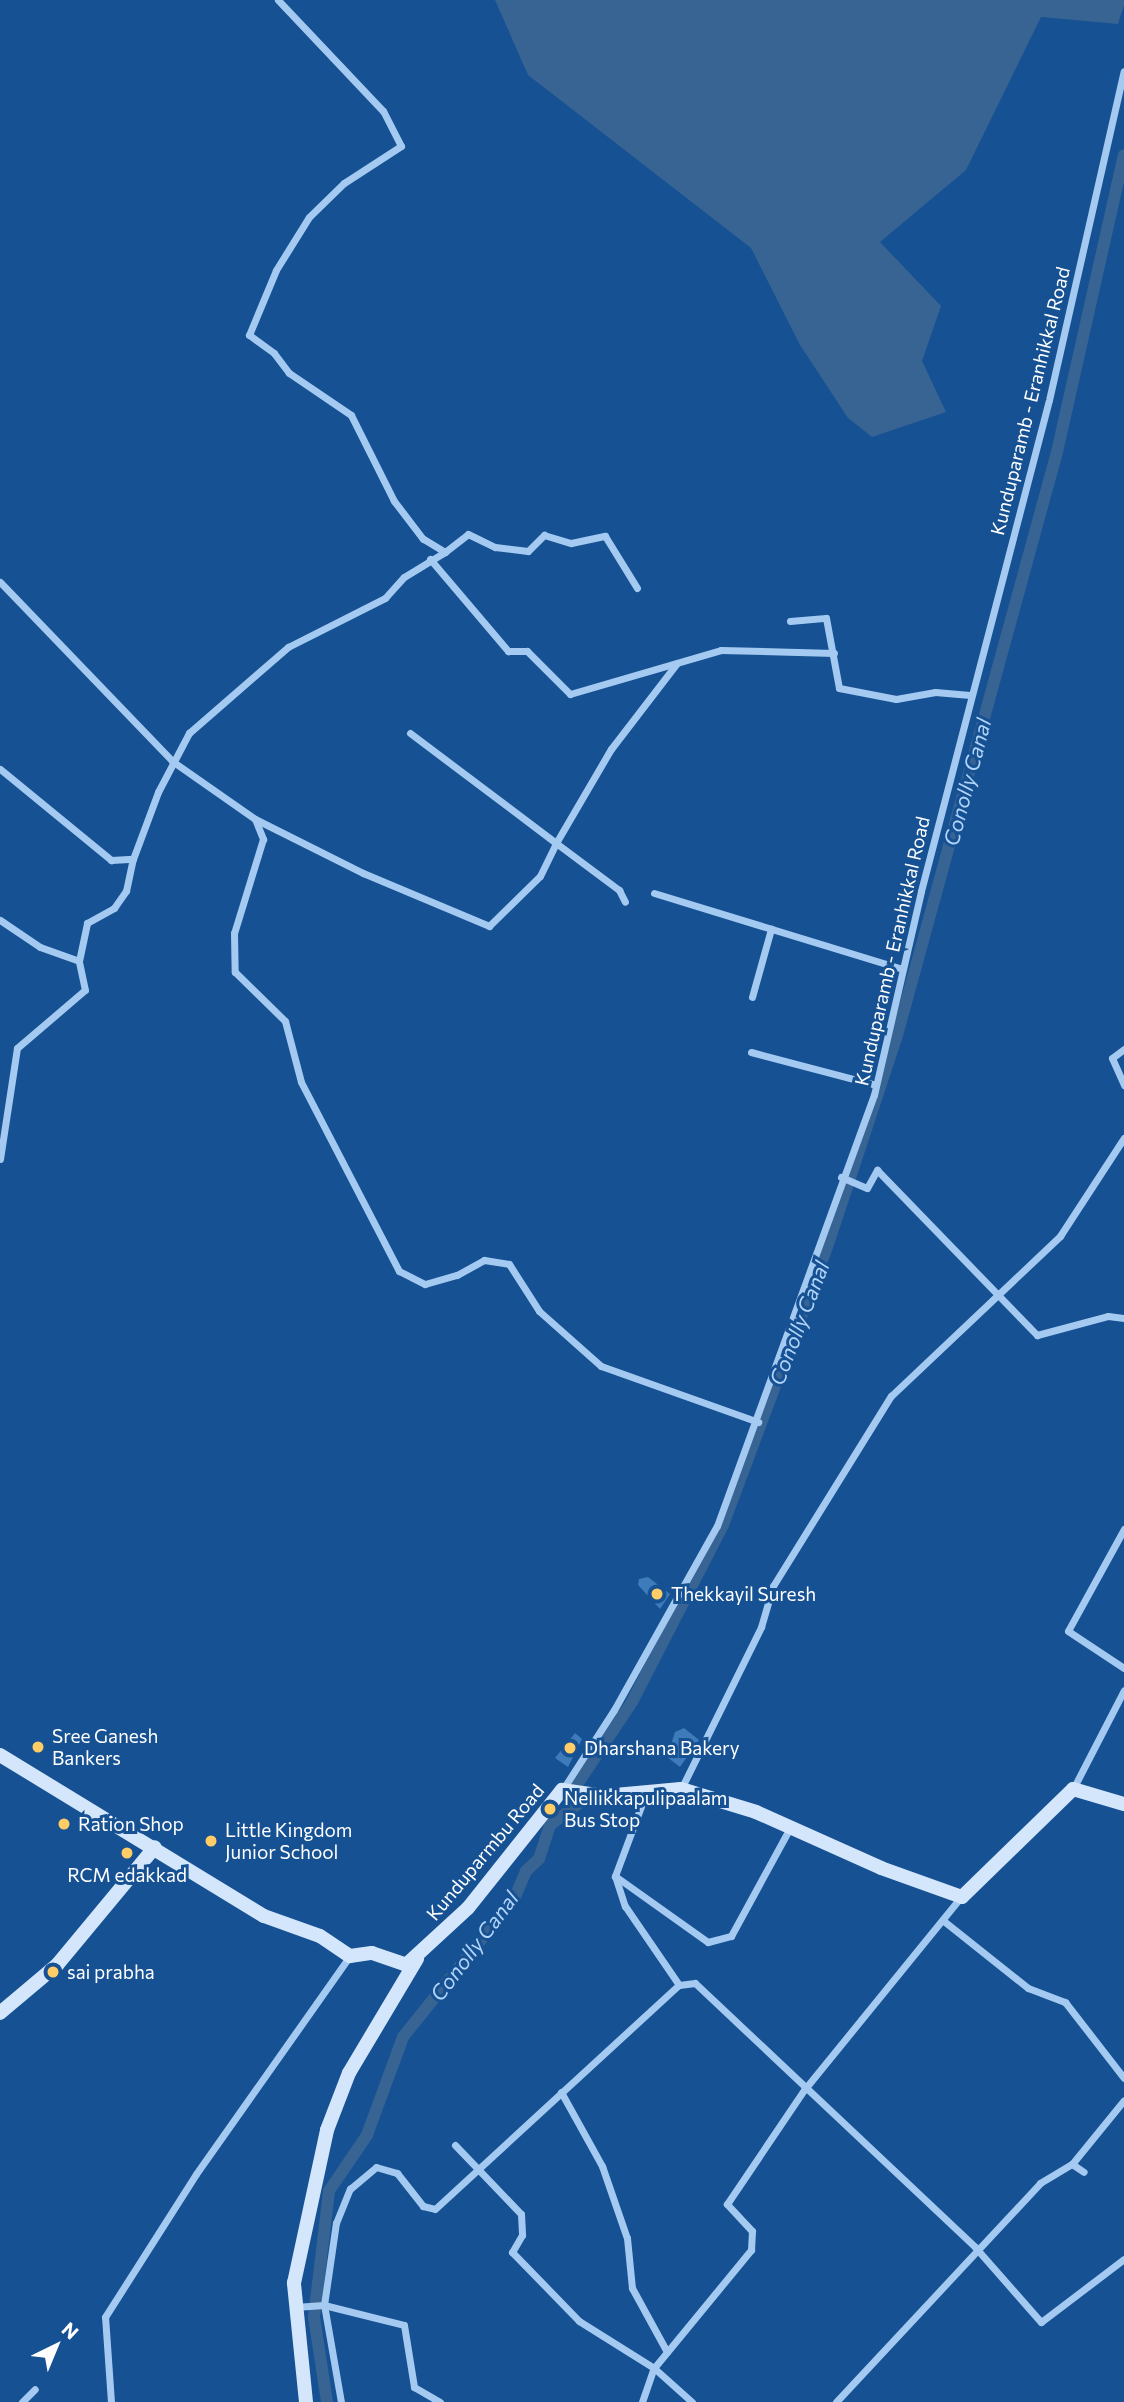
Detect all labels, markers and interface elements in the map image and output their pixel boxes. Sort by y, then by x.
street label: Kunduparamb - Eranhikkal Road [986,264,1074,538]
water label: Conolly Canal [938,716,996,848]
street label: Kunduparamb - Eranhikkal Road [850,814,934,1088]
water label: Conolly Canal [764,1257,834,1389]
place label: Thekkayil Suresh [671,1583,816,1605]
marker: Thekkayil Suresh [649,1586,665,1602]
place label: Sree Ganesh Bankers [52,1725,158,1769]
place label: Dharshana Bakery [584,1737,740,1759]
marker: Sree Ganesh Bankers [30,1739,46,1755]
marker: Dharshana Bakery [562,1740,578,1756]
street label: Kunduparmbu Road [421,1779,549,1925]
place label: Nellikkapulipaalam Bus Stop [564,1787,727,1831]
marker: Nellikkapulipaalam Bus Stop [542,1801,558,1817]
place label: Ration Shop [78,1813,184,1835]
marker: Ration Shop [56,1816,72,1832]
place label: Little Kingdom Junior School [225,1819,352,1863]
marker: Little Kingdom Junior School [203,1833,219,1849]
marker: RCM edakkad [119,1845,135,1861]
place label: RCM edakkad [67,1864,187,1886]
water label: Conolly Canal [425,1886,523,2006]
place label: sai prabha [67,1961,155,1983]
marker: sai prabha [45,1964,61,1980]
north arrow [21,2311,91,2381]
text: N [58,2317,84,2344]

